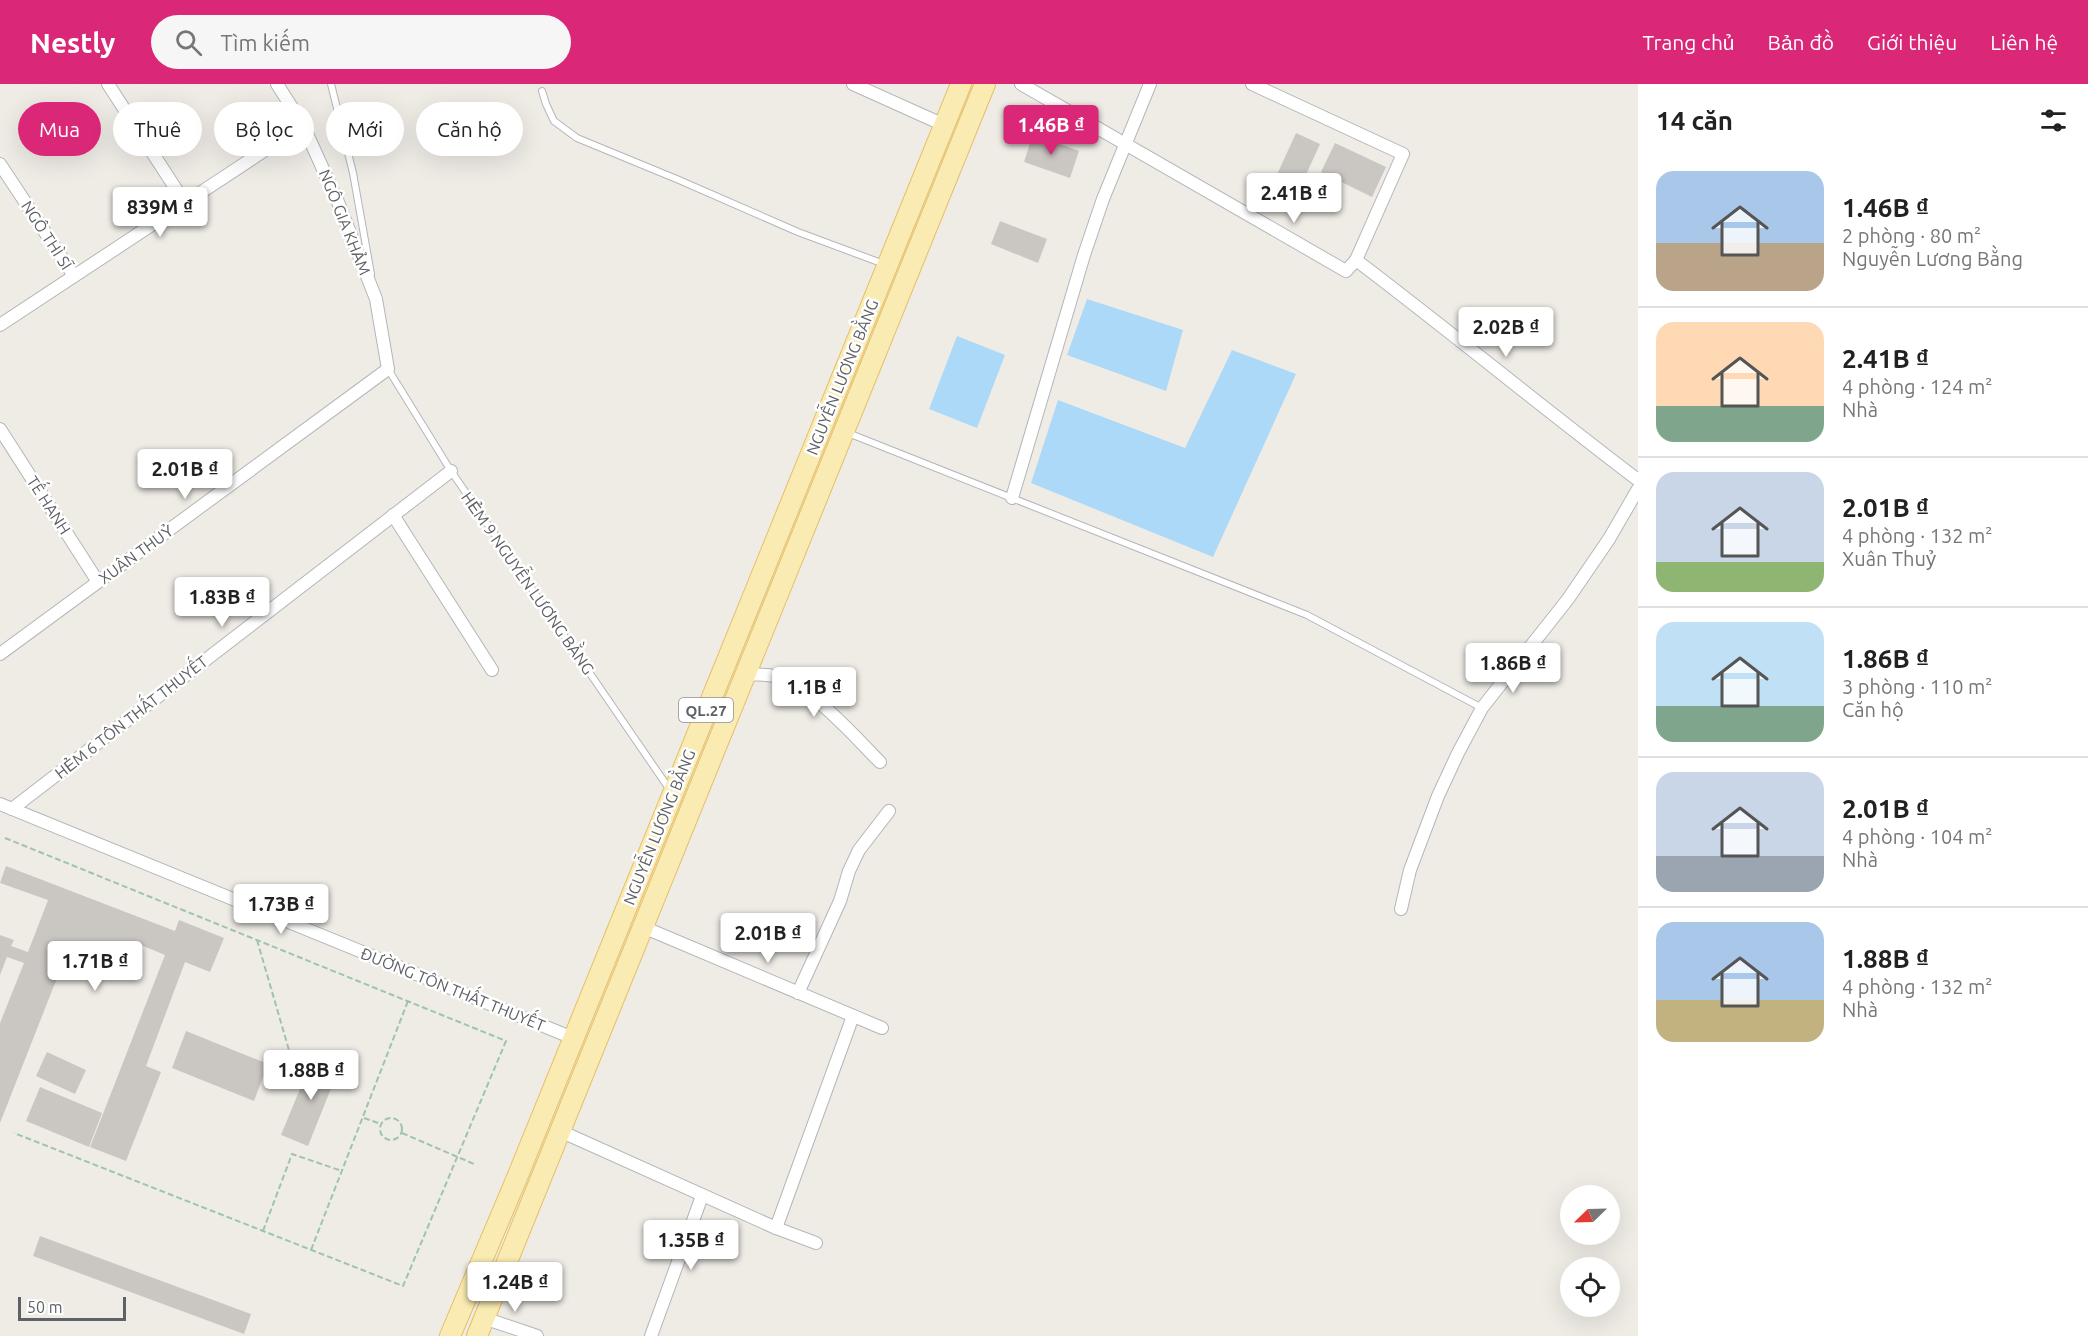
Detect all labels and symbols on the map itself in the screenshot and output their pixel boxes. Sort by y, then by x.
pin: 1.46B ₫ [996,105,1106,156]
street label: NGÔ GIA KHẢM [316,166,375,277]
pin: 2.41B ₫ [1239,173,1349,224]
pin: 839M ₫ [111,187,209,238]
street label: NGÔ THÌ SĨ [18,196,78,274]
street label: NGUYỄN LƯƠNG BẰNG [798,295,881,457]
pin: 2.02B ₫ [1451,307,1561,358]
pin: 2.01B ₫ [130,449,240,500]
street label: TẾ HANH [24,470,79,537]
street label: HẺM 9 NGUYỄN LƯƠNG BẰNG [458,485,602,678]
street label: XUÂN THUỶ [95,520,177,587]
pin: 1.83B ₫ [167,577,277,628]
pin: 1.86B ₫ [1458,643,1568,694]
street label: HẺM 6 TÔN THẤT THUYẾT [48,648,211,782]
pin: 1.1B ₫ [765,667,863,718]
road number: QL.27 [679,698,733,722]
street label: NGUYỄN LƯƠNG BẰNG [615,745,698,907]
pin: 1.73B ₫ [226,884,336,935]
pin: 2.01B ₫ [713,913,823,964]
street label: ĐƯỜNG TÔN THẤT THUYẾT [358,939,550,1034]
pin: 1.71B ₫ [40,941,150,992]
pin: 1.88B ₫ [256,1050,366,1101]
north arrow [1560,1185,1620,1245]
pin: 1.35B ₫ [636,1220,746,1271]
pin: 1.24B ₫ [460,1262,570,1313]
scale bar [18,1294,126,1322]

